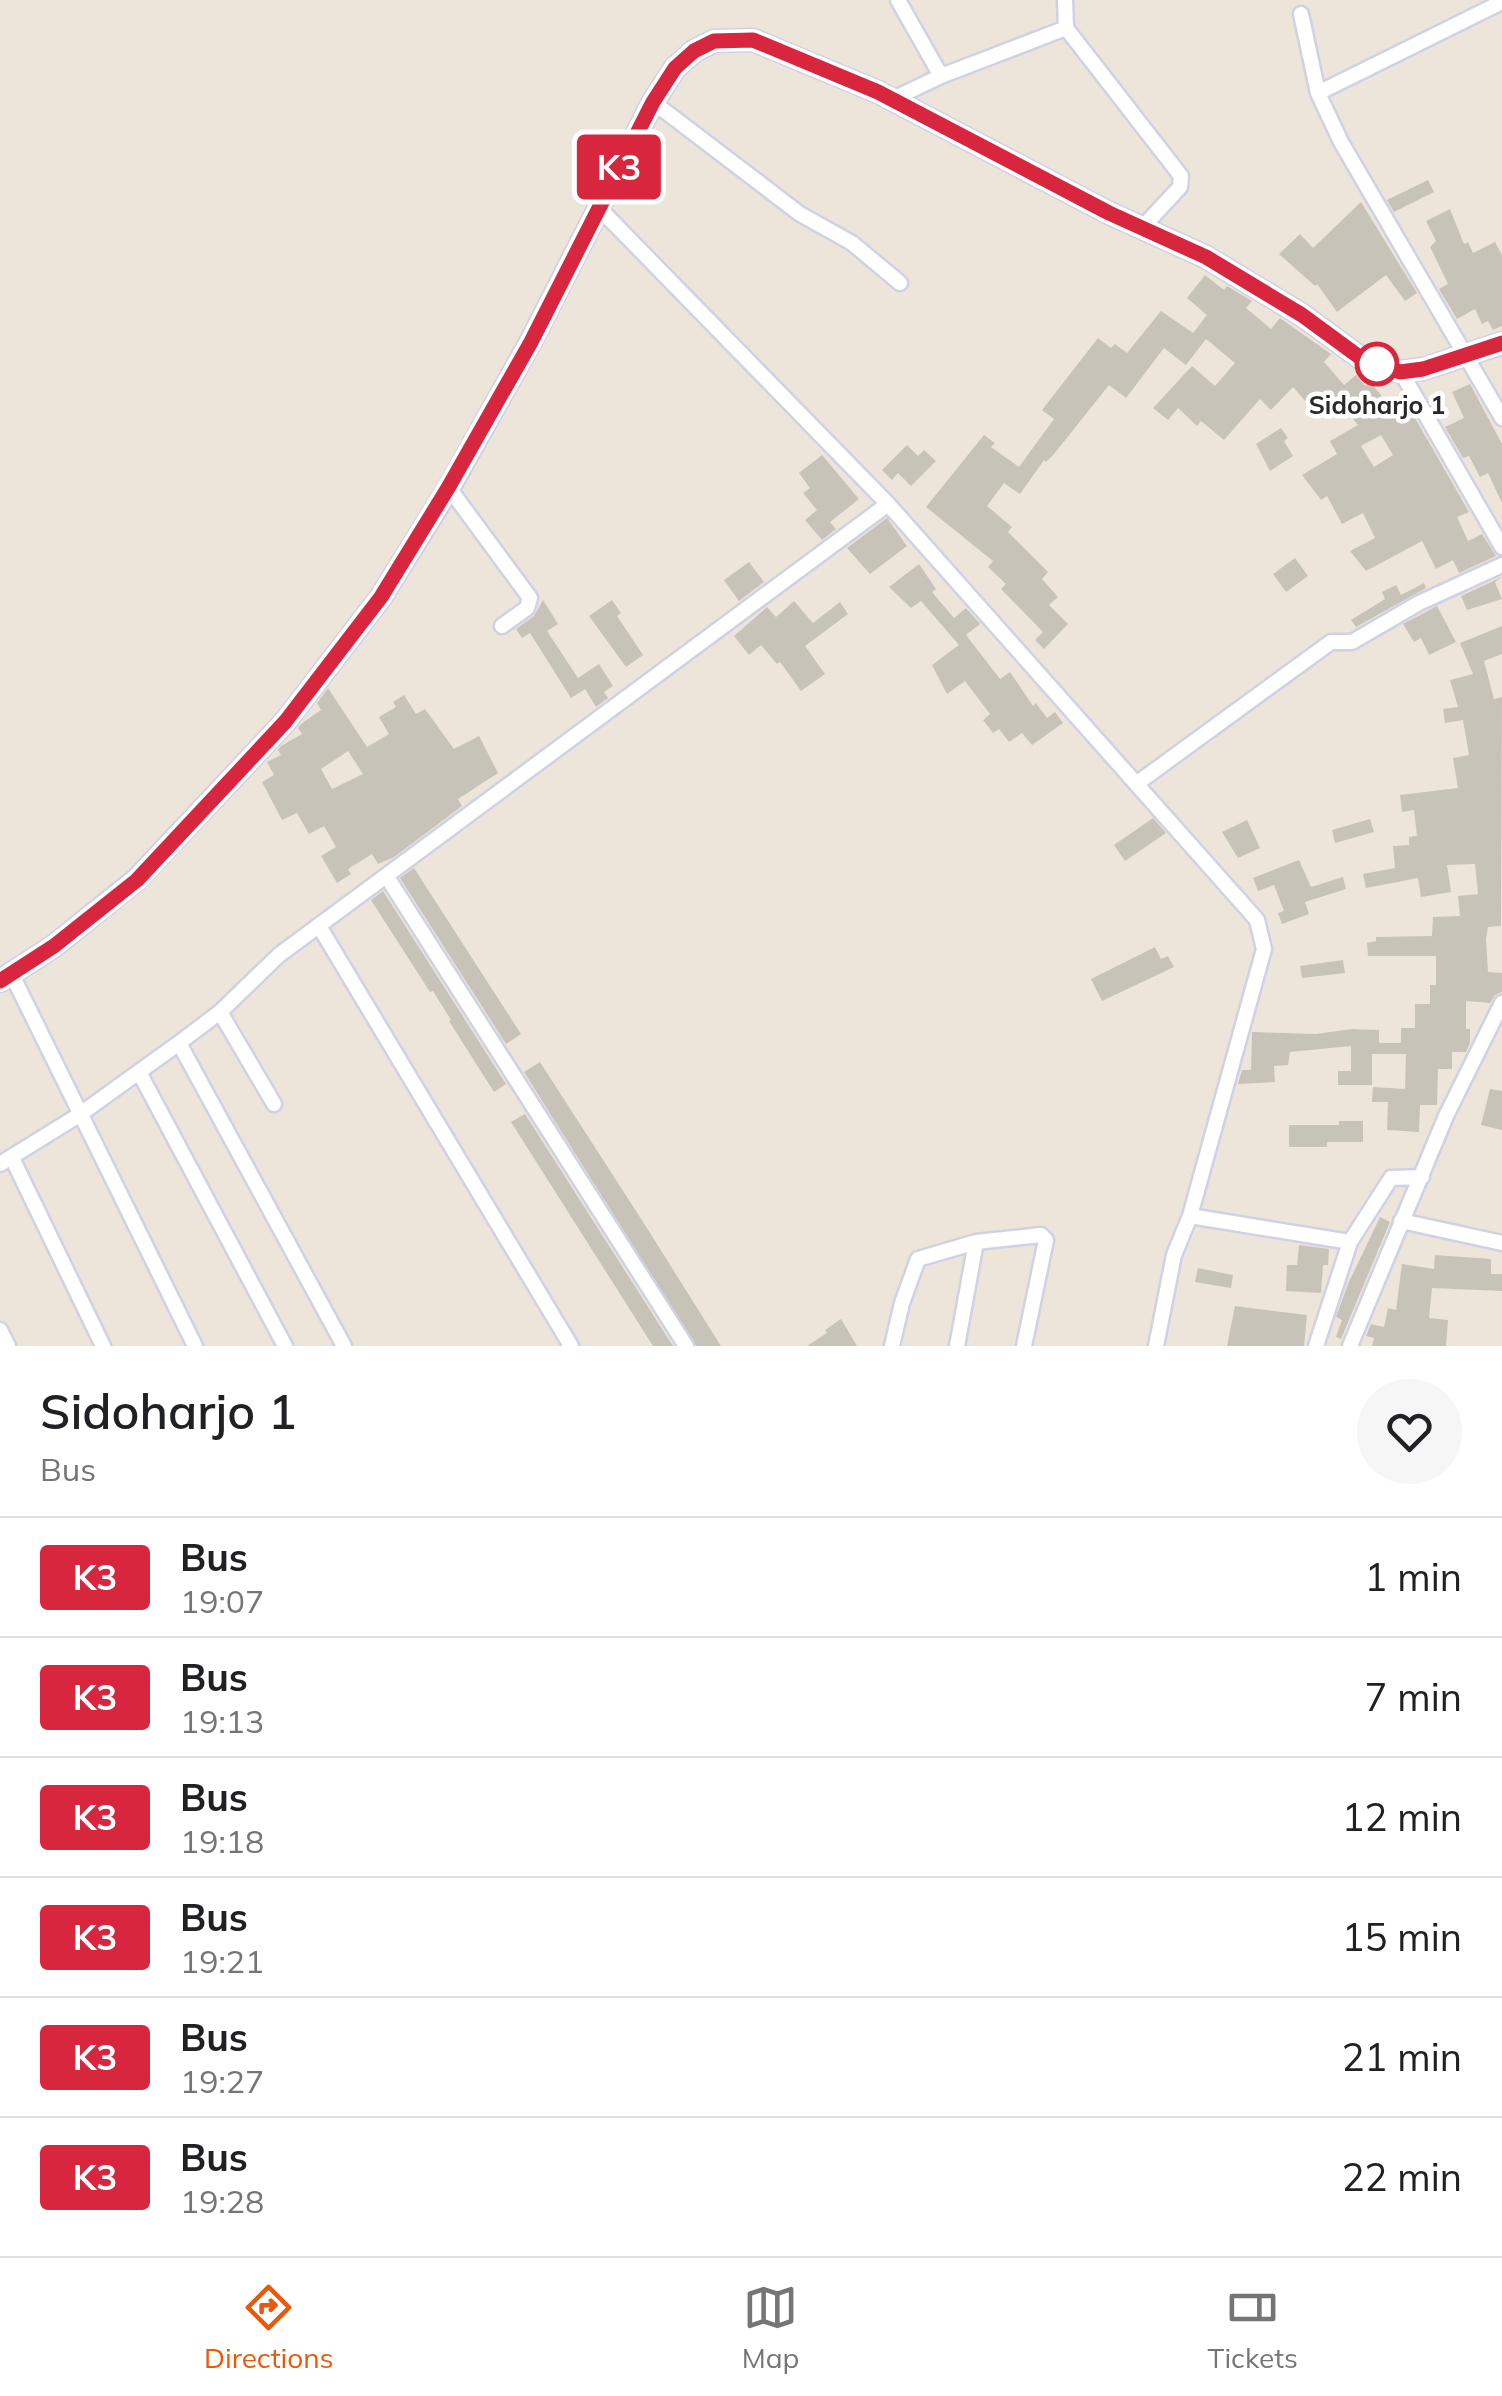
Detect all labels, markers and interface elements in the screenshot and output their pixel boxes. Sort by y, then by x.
line badge: K3 [574,134,664,200]
text: K3 [597,145,641,189]
marker: Sidoharjo 1 [1356,343,1398,385]
place label: Sidoharjo 1 [1309,389,1445,420]
button: heart [1357,1379,1462,1484]
text: Sidoharjo 1 [40,1381,297,1441]
text: Bus [40,1449,96,1489]
text: Bus [180,1533,248,1581]
text: 1 min [1365,1553,1462,1601]
text: K3 [73,1555,117,1599]
text: 19:07 [180,1581,264,1621]
text: Bus [180,1653,248,1701]
text: 7 min [1365,1673,1462,1721]
text: K3 [73,1675,117,1719]
text: 19:13 [180,1701,264,1741]
text: Bus [180,1773,248,1821]
text: 12 min [1342,1793,1462,1841]
text: K3 [73,1795,117,1839]
text: 19:18 [180,1821,264,1861]
text: Bus [180,1893,248,1941]
text: 15 min [1342,1913,1462,1961]
text: K3 [73,1915,117,1959]
text: 19:21 [180,1941,264,1981]
text: Bus [180,2013,248,2061]
text: 21 min [1342,2033,1462,2081]
text: K3 [73,2035,117,2079]
text: 19:27 [180,2061,264,2101]
text: Bus [180,2133,248,2181]
text: 22 min [1342,2153,1462,2201]
text: K3 [73,2155,117,2199]
text: 19:28 [180,2181,264,2221]
tab: Directions [204,2280,334,2375]
tab: Map [742,2280,799,2375]
tab: Tickets [1207,2280,1298,2375]

